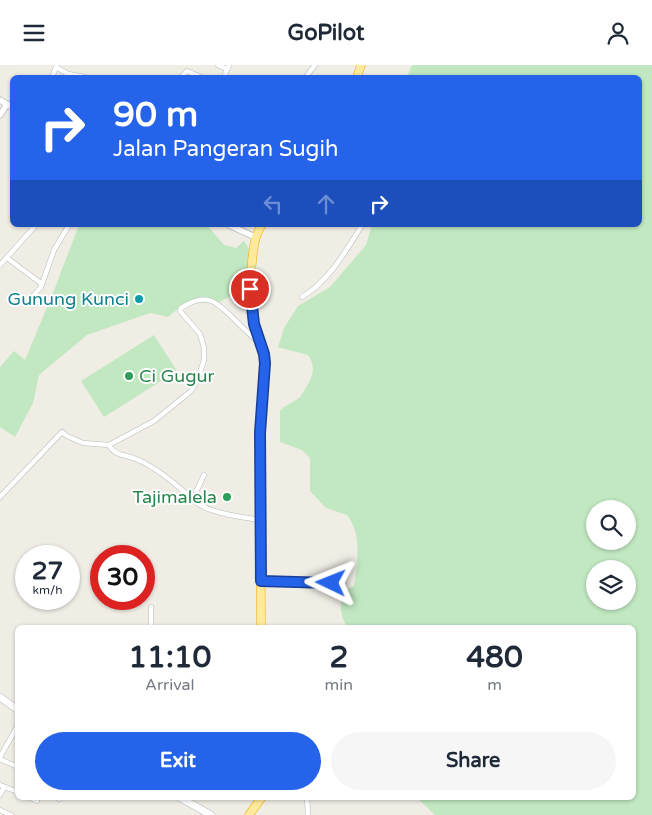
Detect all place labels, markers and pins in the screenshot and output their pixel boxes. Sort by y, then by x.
pin [229,268,271,310]
place label: Gunung Kunci [8,288,129,310]
marker: Gunung Kunci [133,293,145,305]
place label: Ci Gugur [139,365,215,387]
marker: Ci Gugur [123,370,135,382]
place label: Tajimalela [132,486,217,508]
marker: Tajimalela [221,491,233,503]

